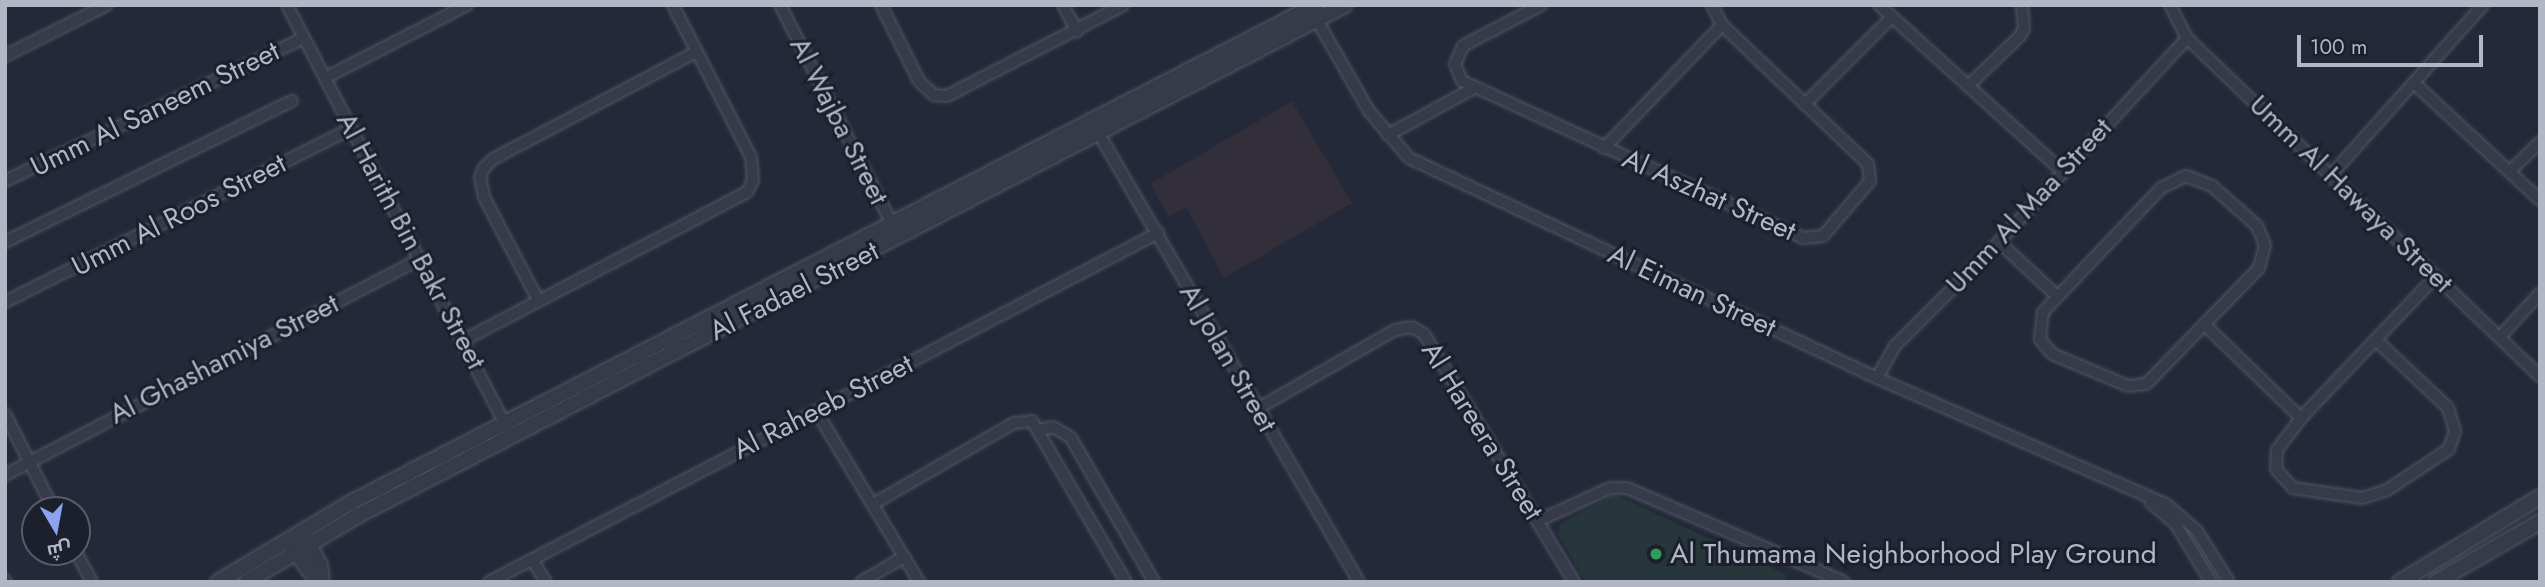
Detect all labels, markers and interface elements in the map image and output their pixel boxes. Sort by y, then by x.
scale bar [2300,21,2486,65]
street label: Al Wajba Street [782,32,896,210]
text: 100 m [2310,32,2367,62]
street label: Umm Al Saneem Street [25,34,285,184]
street label: Umm Al Hawaya Street [2242,88,2460,300]
street label: Al Harith Bin Bakr Street [329,107,493,375]
street label: Umm Al Maa Street [1939,111,2119,301]
street label: Al Aszhat Street [1617,142,1801,248]
street label: Umm Al Roos Street [66,147,292,283]
street label: Al Fadael Street [704,234,884,348]
street label: Al Eiman Street [1603,237,1781,345]
street label: Al Jolan Street [1172,278,1284,438]
street label: Al Ghashamiya Street [104,287,344,431]
street label: Al Hareera Street [1414,336,1550,526]
street label: Al Raheeb Street [728,347,918,467]
north arrow [21,496,91,566]
text: ش [45,535,74,566]
place label: Al Thumama Neighborhood Play Ground [1670,537,2157,571]
marker: Al Thumama Neighborhood Play Ground [1648,546,1664,562]

